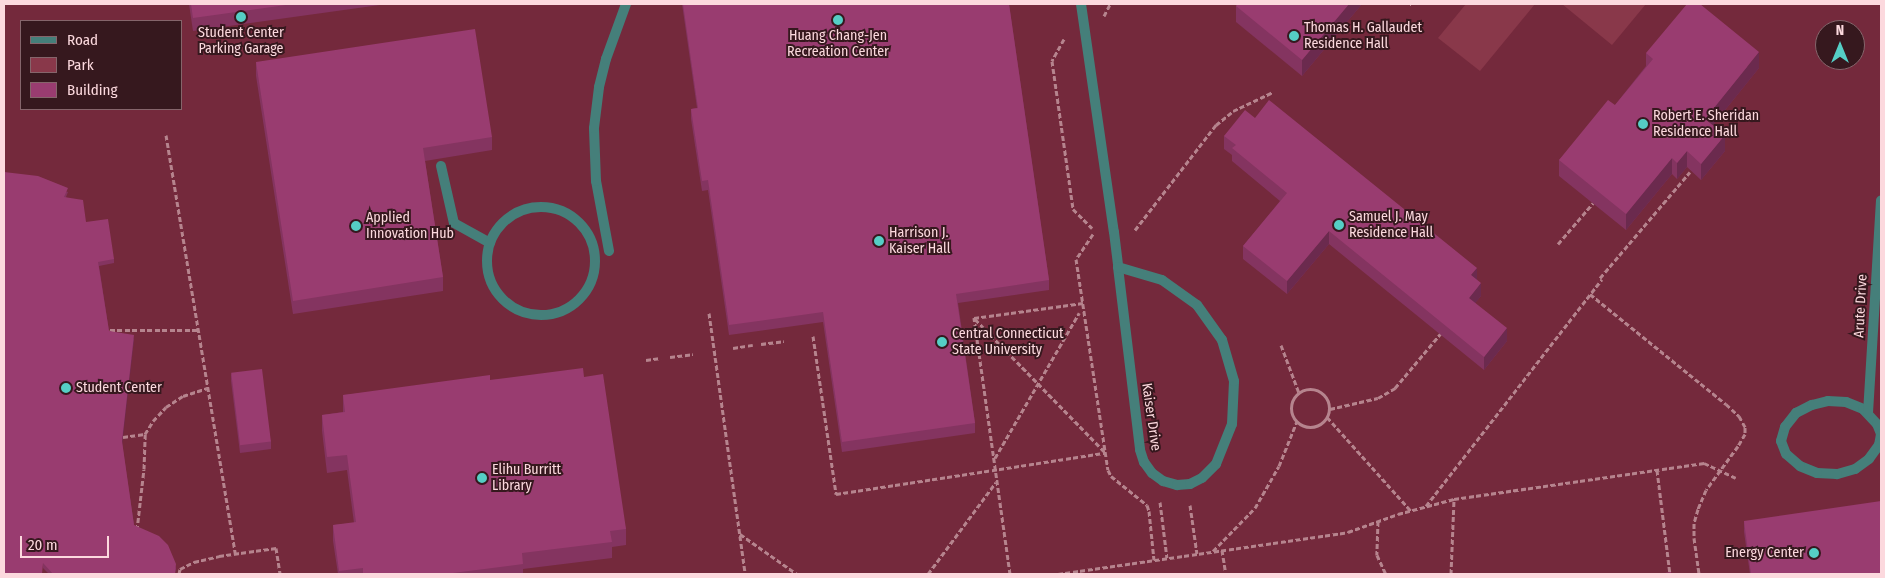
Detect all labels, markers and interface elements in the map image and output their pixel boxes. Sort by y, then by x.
marker: Student Center Parking Garage [235,11,247,23]
marker: Huang Chang-Jen Recreation Center [832,14,844,26]
legend [20,20,182,110]
place label: Thomas H. Gallaudet Residence Hall [1304,20,1422,52]
north arrow [1815,20,1865,70]
text: N [1836,22,1844,39]
place label: Student Center Parking Garage [198,25,284,58]
place label: Huang Chang-Jen Recreation Center [787,28,889,60]
marker: Thomas H. Gallaudet Residence Hall [1288,30,1300,42]
text: Road [67,31,98,49]
text: Park [67,56,94,74]
text: Building [67,81,118,99]
place label: Robert E. Sheridan Residence Hall [1653,108,1759,140]
marker: Robert E. Sheridan Residence Hall [1637,118,1649,130]
place label: Samuel J. May Residence Hall [1349,209,1433,242]
place label: Applied Innovation Hub [366,210,454,242]
marker: Samuel J. May Residence Hall [1333,219,1345,231]
marker: Applied Innovation Hub [350,220,362,232]
place label: Harrison J. Kaiser Hall [889,225,950,258]
marker: Harrison J. Kaiser Hall [873,235,885,247]
street label: Arute Drive [1851,274,1871,338]
place label: Central Connecticut State University [952,326,1064,358]
marker: Central Connecticut State University [936,336,948,348]
place label: Student Center [76,380,162,396]
marker: Student Center [60,382,72,394]
street label: Kaiser Drive [1138,382,1164,452]
place label: Elihu Burritt Library [492,462,561,494]
marker: Elihu Burritt Library [476,472,488,484]
scale bar [22,526,111,558]
text: 20 m [28,536,58,554]
place label: Energy Center [1725,545,1804,561]
marker: Energy Center [1808,547,1820,559]

